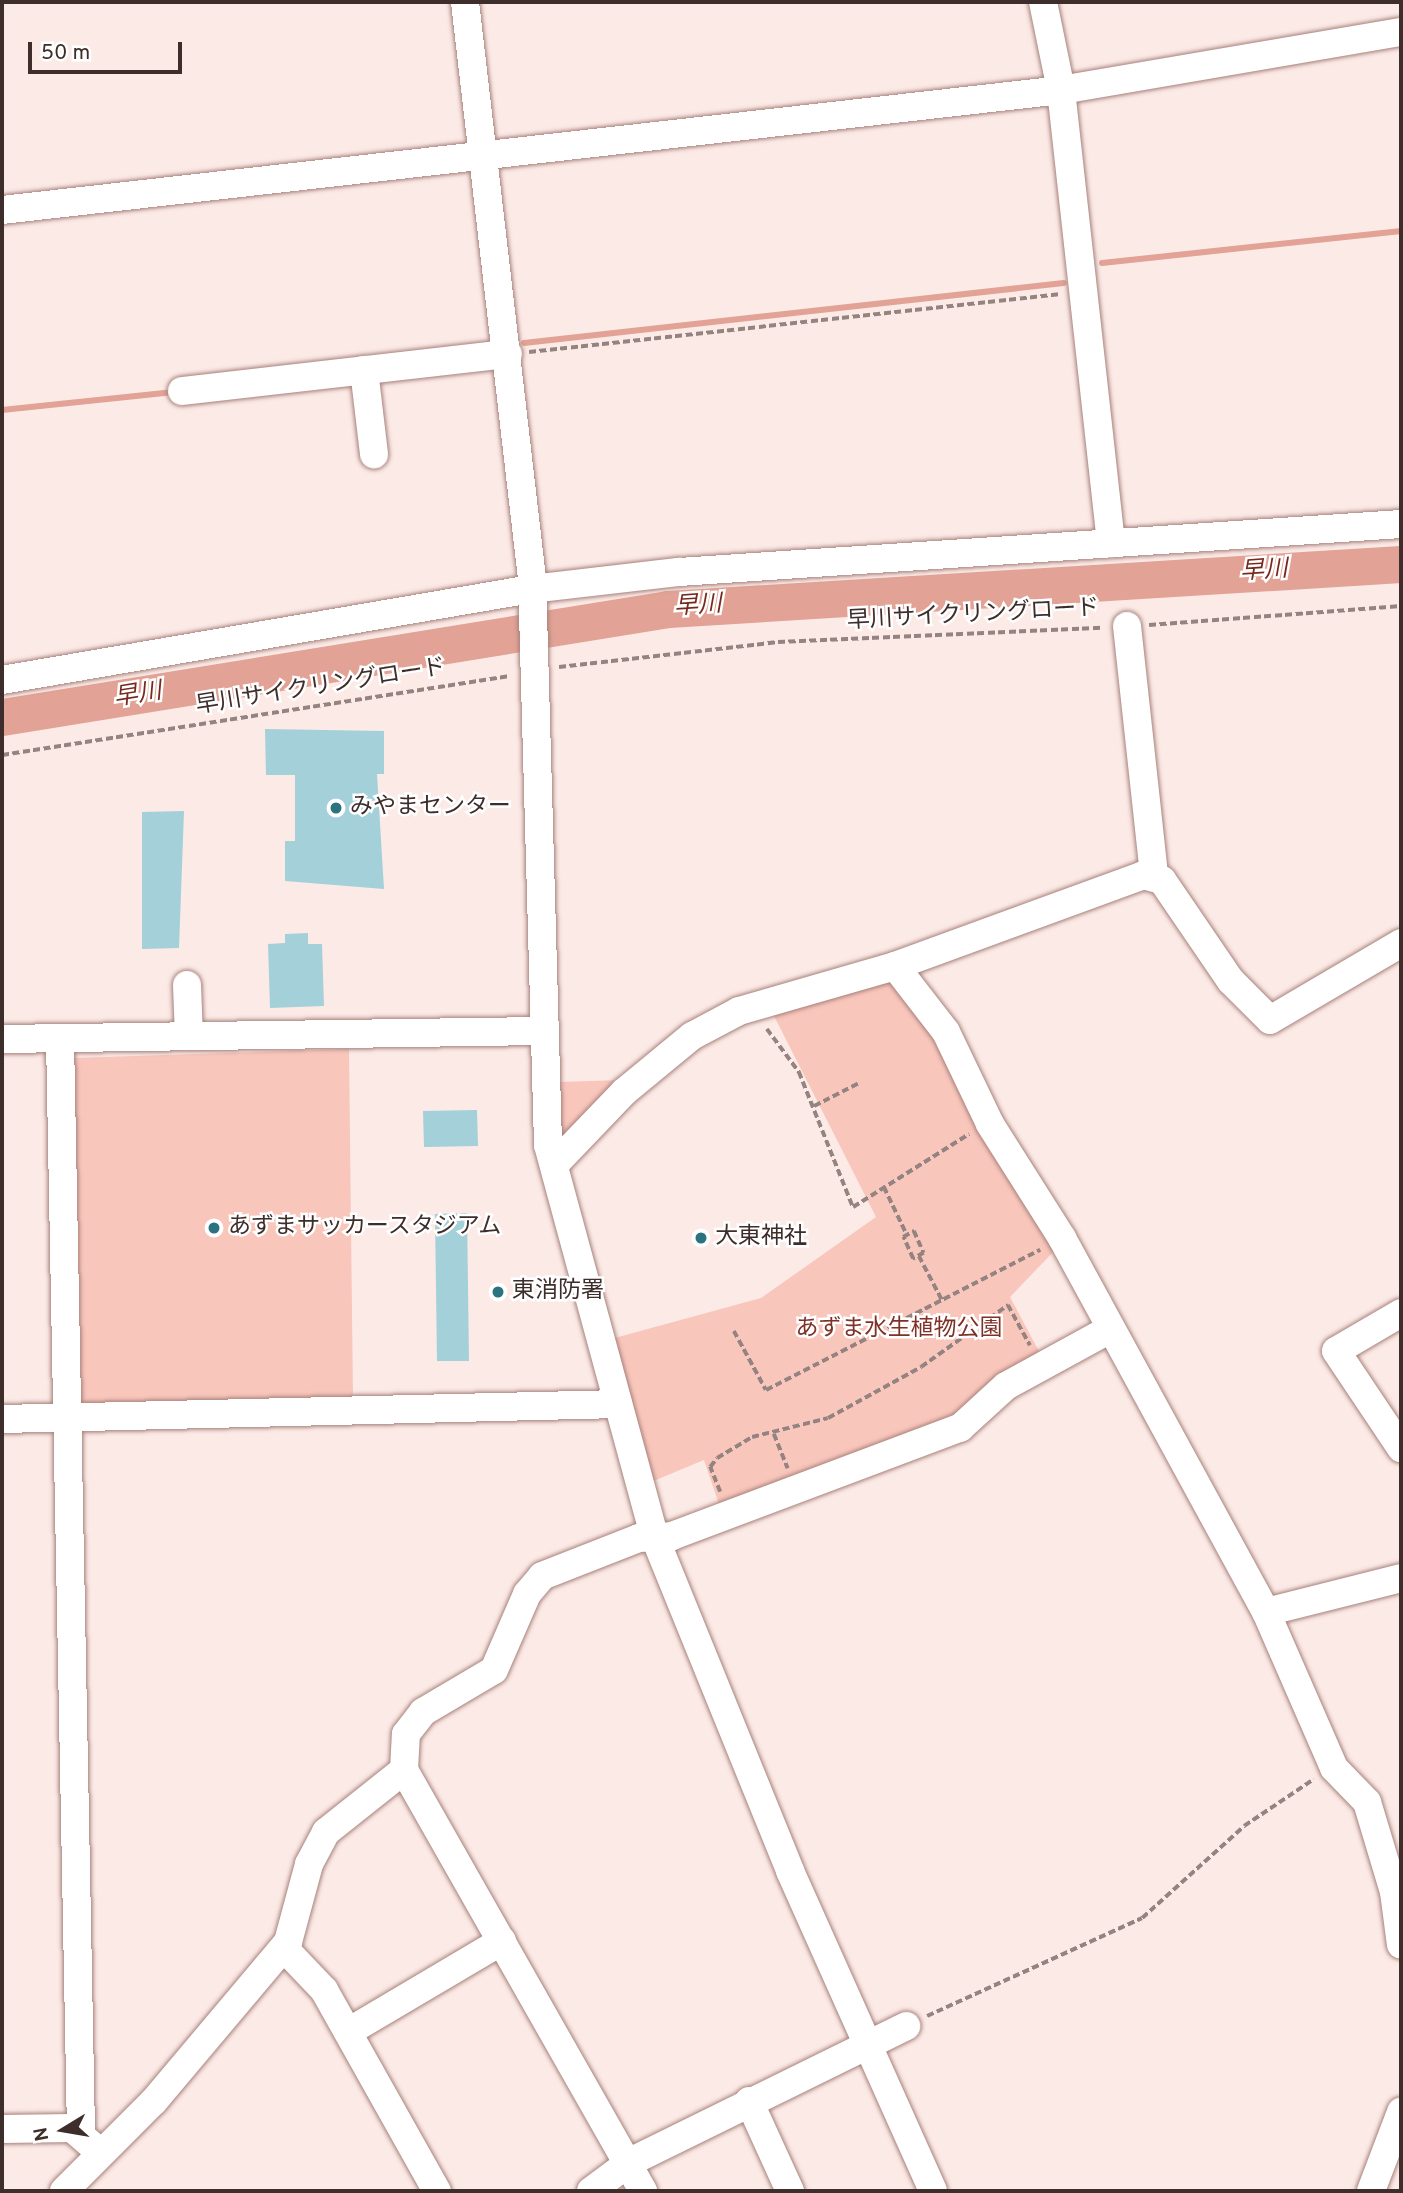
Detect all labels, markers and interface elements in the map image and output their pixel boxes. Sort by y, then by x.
scale bar [32,28,186,72]
text: 50 m [41,40,90,67]
water label: 早川 [1239,556,1289,588]
water label: 早川 [673,591,723,623]
street label: 早川サイクリングロード [846,596,1100,636]
street label: 早川サイクリングロード [194,655,448,721]
water label: 早川 [112,678,164,714]
place label: みやまセンター [350,794,511,822]
marker: みやまセンター [328,800,344,816]
place label: あずまサッカースタジアム [228,1214,504,1242]
marker: あずまサッカースタジアム [206,1220,222,1236]
place label: 大東神社 [715,1224,807,1252]
marker: 大東神社 [693,1230,709,1246]
place label: 東消防署 [512,1278,604,1306]
marker: 東消防署 [490,1284,506,1300]
park label: あずま水生植物公園 [796,1316,1002,1344]
north arrow [28,2095,98,2165]
text: N [29,2125,55,2143]

